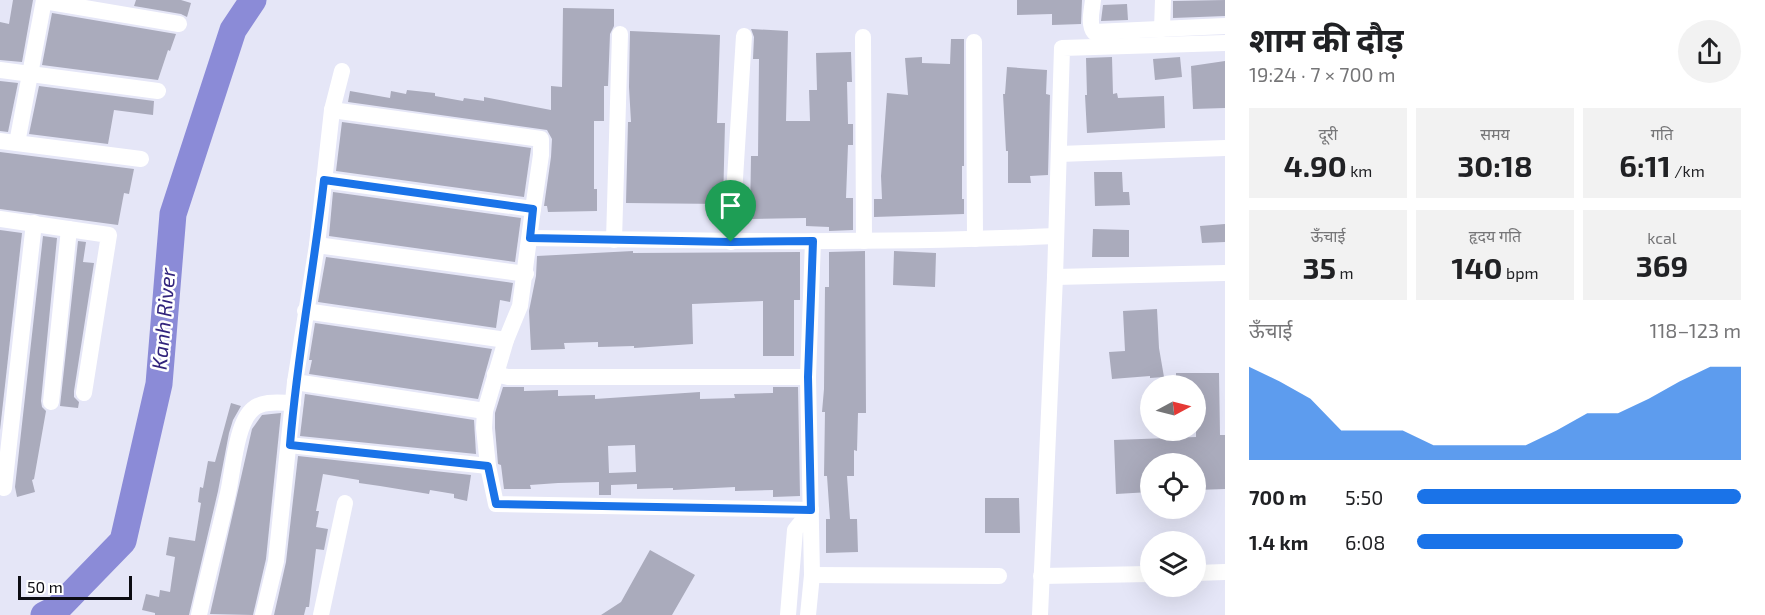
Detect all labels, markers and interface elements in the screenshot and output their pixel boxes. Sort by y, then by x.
text: शाम की दौड़ [1249,19,1404,59]
button: share [1678,20,1741,83]
text: 19:24 · 7 × 700 m [1249,62,1395,86]
text: दूरी [1318,124,1338,143]
text: समय [1480,124,1510,143]
text: गति [1651,124,1673,143]
text: 4.90 [1284,147,1347,183]
text: 30:18 [1457,147,1533,183]
text: 6:11 [1619,147,1671,183]
text: km [1347,161,1372,180]
text: /km [1671,161,1705,180]
pin [705,180,756,242]
icon: arrive [714,189,747,222]
text: ऊँचाई [1311,226,1345,245]
text: हृदय गति [1469,226,1521,245]
text: kcal [1647,228,1677,247]
text: 369 [1636,247,1688,283]
text: 35 [1302,249,1336,285]
text: 140 [1452,249,1503,285]
text: m [1336,263,1354,282]
text: bpm [1503,263,1538,282]
water label: Kanh River [146,266,179,371]
text: ऊँचाई [1249,318,1292,342]
text: 118–123 m [1649,318,1741,342]
north arrow [1140,375,1206,441]
map controls [1140,375,1206,597]
button: locate [1140,453,1206,519]
text: 700 m [1249,485,1307,509]
text: 5:50 [1345,485,1383,509]
text: 1.4 km [1249,530,1308,554]
text: 6:08 [1345,530,1385,554]
button: layers [1140,531,1206,597]
scale bar [18,573,132,600]
text: 50 m [27,577,63,596]

